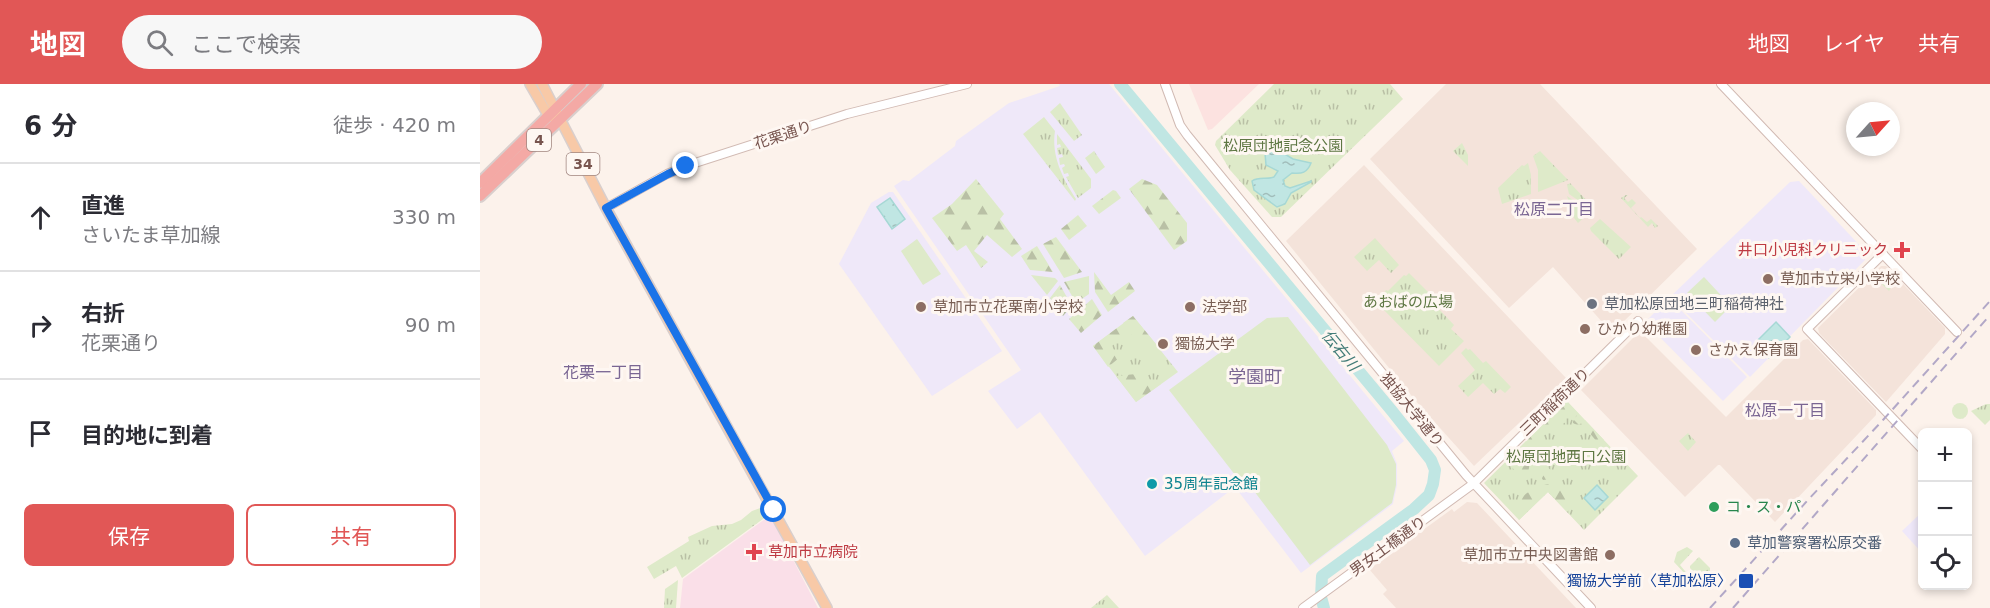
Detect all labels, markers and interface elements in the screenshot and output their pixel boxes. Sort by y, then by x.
search box [122,15,542,69]
icon: search [143,26,176,59]
text: 地図 [30,28,86,61]
text: ここで検索 [191,32,301,57]
text: 地図 [1748,32,1790,56]
text: レイヤ [1823,32,1885,56]
text: 共有 [1918,32,1960,56]
north arrow [1846,102,1900,156]
text: 6 分 [24,111,77,141]
text: 徒歩 · 420 m [333,113,456,137]
street label: 花栗通り [752,117,814,153]
road number: 4 [527,129,551,151]
park label: 松原団地記念公園 [1223,137,1343,155]
route end [672,152,698,178]
road number: 34 [566,153,600,175]
text: 直進 [81,193,125,218]
district label: 松原二丁目 [1514,200,1594,219]
icon: ahead [24,201,57,234]
text: 330 m [392,205,456,229]
text: さいたま草加線 [81,223,220,247]
place label: 井口小児科クリニック [1738,241,1888,259]
marker: 井口小児科クリニック [1893,241,1911,259]
place label: 草加市立栄小学校 [1780,270,1900,288]
marker: 草加市立栄小学校 [1761,272,1775,286]
park label: あおばの広場 [1363,293,1453,311]
place label: 草加松原団地三町稲荷神社 [1604,295,1784,313]
marker: 草加松原団地三町稲荷神社 [1585,297,1599,311]
place label: 草加市立花栗南小学校 [933,298,1083,316]
place label: 法学部 [1202,298,1247,316]
marker: 草加市立花栗南小学校 [914,300,928,314]
marker: 法学部 [1183,300,1197,314]
text: 右折 [81,301,125,326]
icon: right [24,309,57,342]
text: 90 m [405,313,456,337]
place label: ひかり幼稚園 [1597,320,1687,338]
marker: ひかり幼稚園 [1578,322,1592,336]
water label: 伝右川 [1318,326,1365,376]
text: 花栗通り [81,331,161,355]
place label: 獨協大学 [1175,335,1235,353]
marker: 獨協大学 [1156,337,1170,351]
place label: さかえ保育園 [1708,341,1798,359]
marker: さかえ保育園 [1689,343,1703,357]
district label: 花栗一丁目 [563,363,643,382]
street label: 三町稲荷通り [1516,364,1594,440]
district label: 学園町 [1228,366,1282,387]
street label: 独協大学通り [1377,369,1447,451]
district label: 松原一丁目 [1745,401,1825,420]
icon: arrive [24,417,57,450]
text: 目的地に到着 [81,423,213,448]
map controls [1918,428,1972,590]
button: + [1918,428,1972,482]
park label: 松原団地西口公園 [1506,448,1626,466]
place label: 35周年記念館 [1164,475,1258,493]
marker: 35周年記念館 [1145,477,1159,491]
button: − [1918,482,1972,536]
route start [760,496,786,522]
place label: コ・ス・パ [1726,498,1801,516]
marker: コ・ス・パ [1707,500,1721,514]
button: 保存 [24,504,234,566]
button: 共有 [246,504,456,566]
street label: 男女土橋通り [1346,512,1430,580]
place label: 草加警察署松原交番 [1747,534,1882,552]
marker: 草加警察署松原交番 [1728,536,1742,550]
button: locate [1918,536,1972,590]
marker: 草加市立病院 [745,543,763,561]
place label: 草加市立病院 [768,543,858,561]
place label: 草加市立中央図書館 [1463,546,1598,564]
marker: 草加市立中央図書館 [1603,548,1617,562]
place label: 獨協大学前〈草加松原〉 [1567,572,1732,590]
marker: 獨協大学前〈草加松原〉 [1737,572,1755,590]

